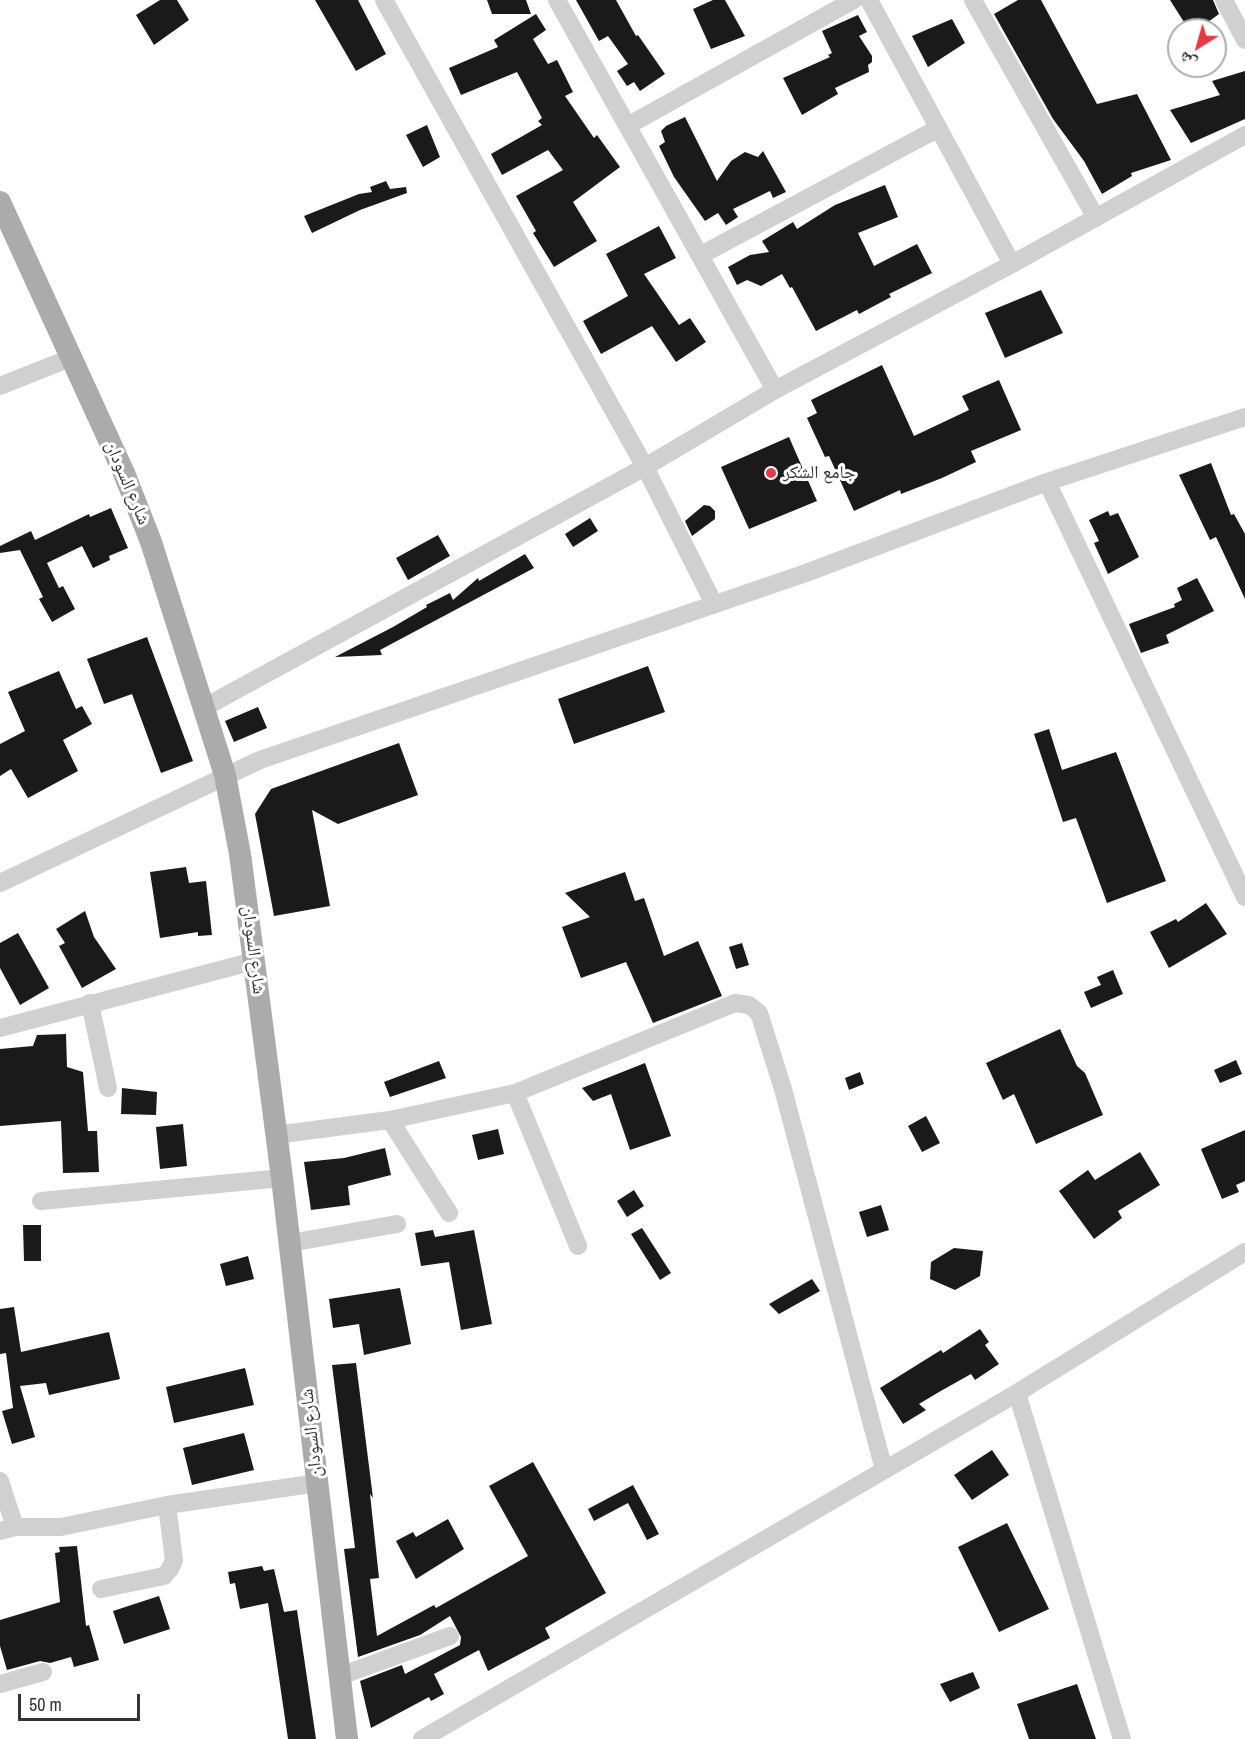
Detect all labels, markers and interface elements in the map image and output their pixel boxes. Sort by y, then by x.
north arrow [1167,18,1227,78]
text: ش [1174,47,1201,75]
street label: شارع السودان [100,438,154,528]
place label: جامع الشكر [783,462,855,484]
marker: جامع الشكر [764,466,778,480]
street label: شارع السودان [237,904,269,996]
street label: شارع السودان [297,1388,327,1478]
scale bar [21,1682,142,1720]
text: 50 m [29,1692,62,1717]

